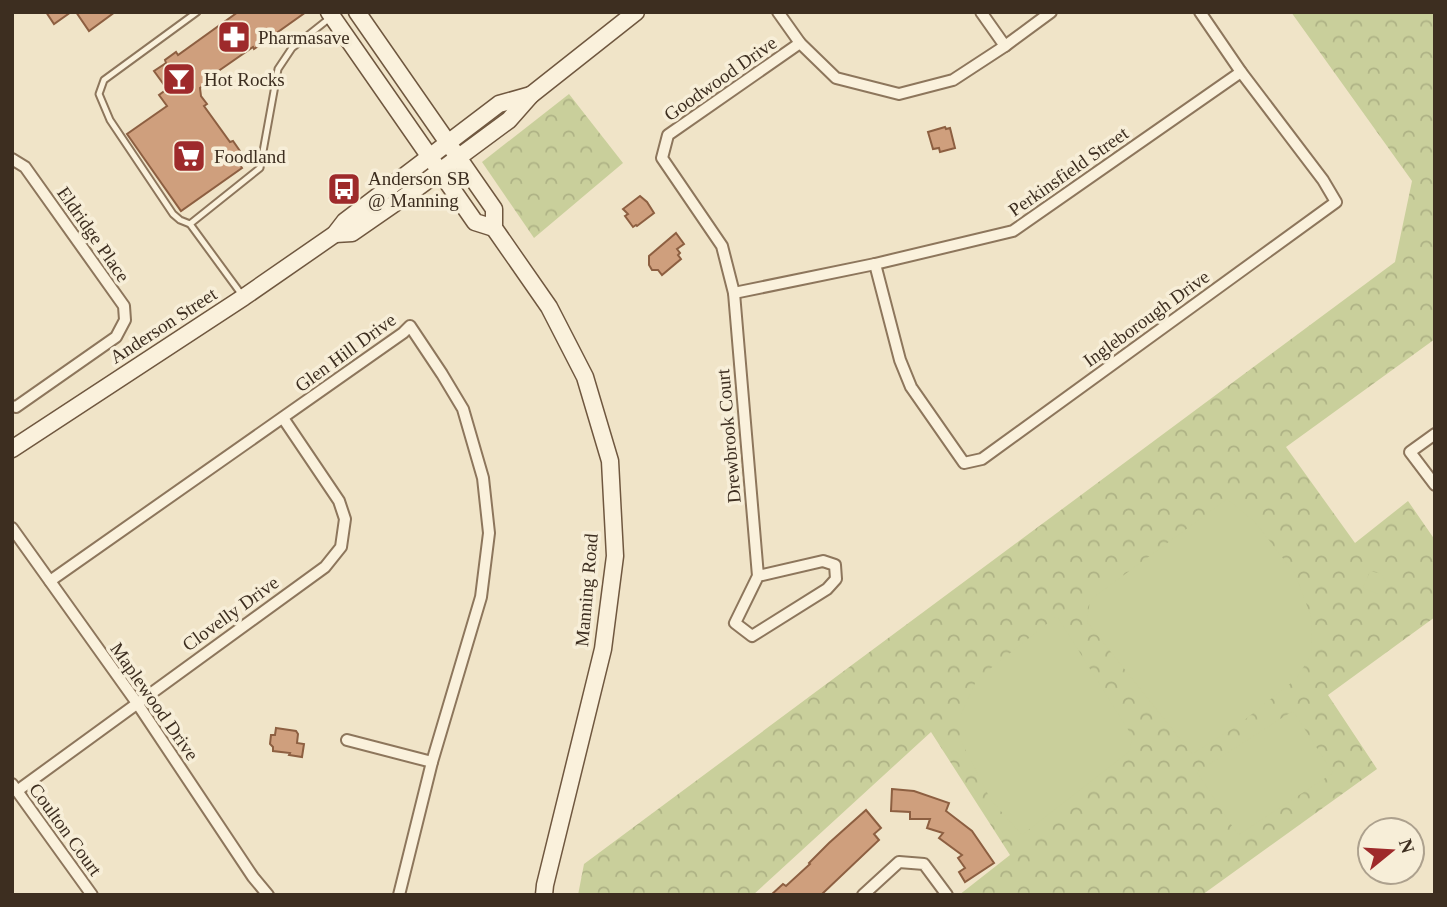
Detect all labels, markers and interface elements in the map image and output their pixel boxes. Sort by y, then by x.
pharmacy icon: Pharmasave [215,18,253,56]
place label: Pharmasave [258,27,350,48]
street label: Goodwood Drive [660,32,781,125]
bar icon: Hot Rocks [160,60,198,98]
place label: Hot Rocks [204,69,285,90]
street label: Perkinsfield Street [1005,122,1133,220]
supermarket icon: Foodland [170,137,208,175]
place label: Foodland [214,146,286,167]
place label: Anderson SB @ Manning [368,168,470,211]
bus stop icon: Anderson SB @ Manning [325,170,363,208]
street label: Eldridge Place [53,183,134,286]
street label: Ingleborough Drive [1079,266,1213,371]
street label: Anderson Street [106,283,221,368]
street label: Glen Hill Drive [291,309,400,396]
street label: Drewbrook Court [712,367,745,504]
street label: Manning Road [571,532,602,647]
street label: Clovelly Drive [178,572,282,655]
street label: Maplewood Drive [106,638,203,764]
street label: Coulton Court [25,779,107,880]
north arrow [1356,816,1426,886]
text: N [1395,836,1419,856]

